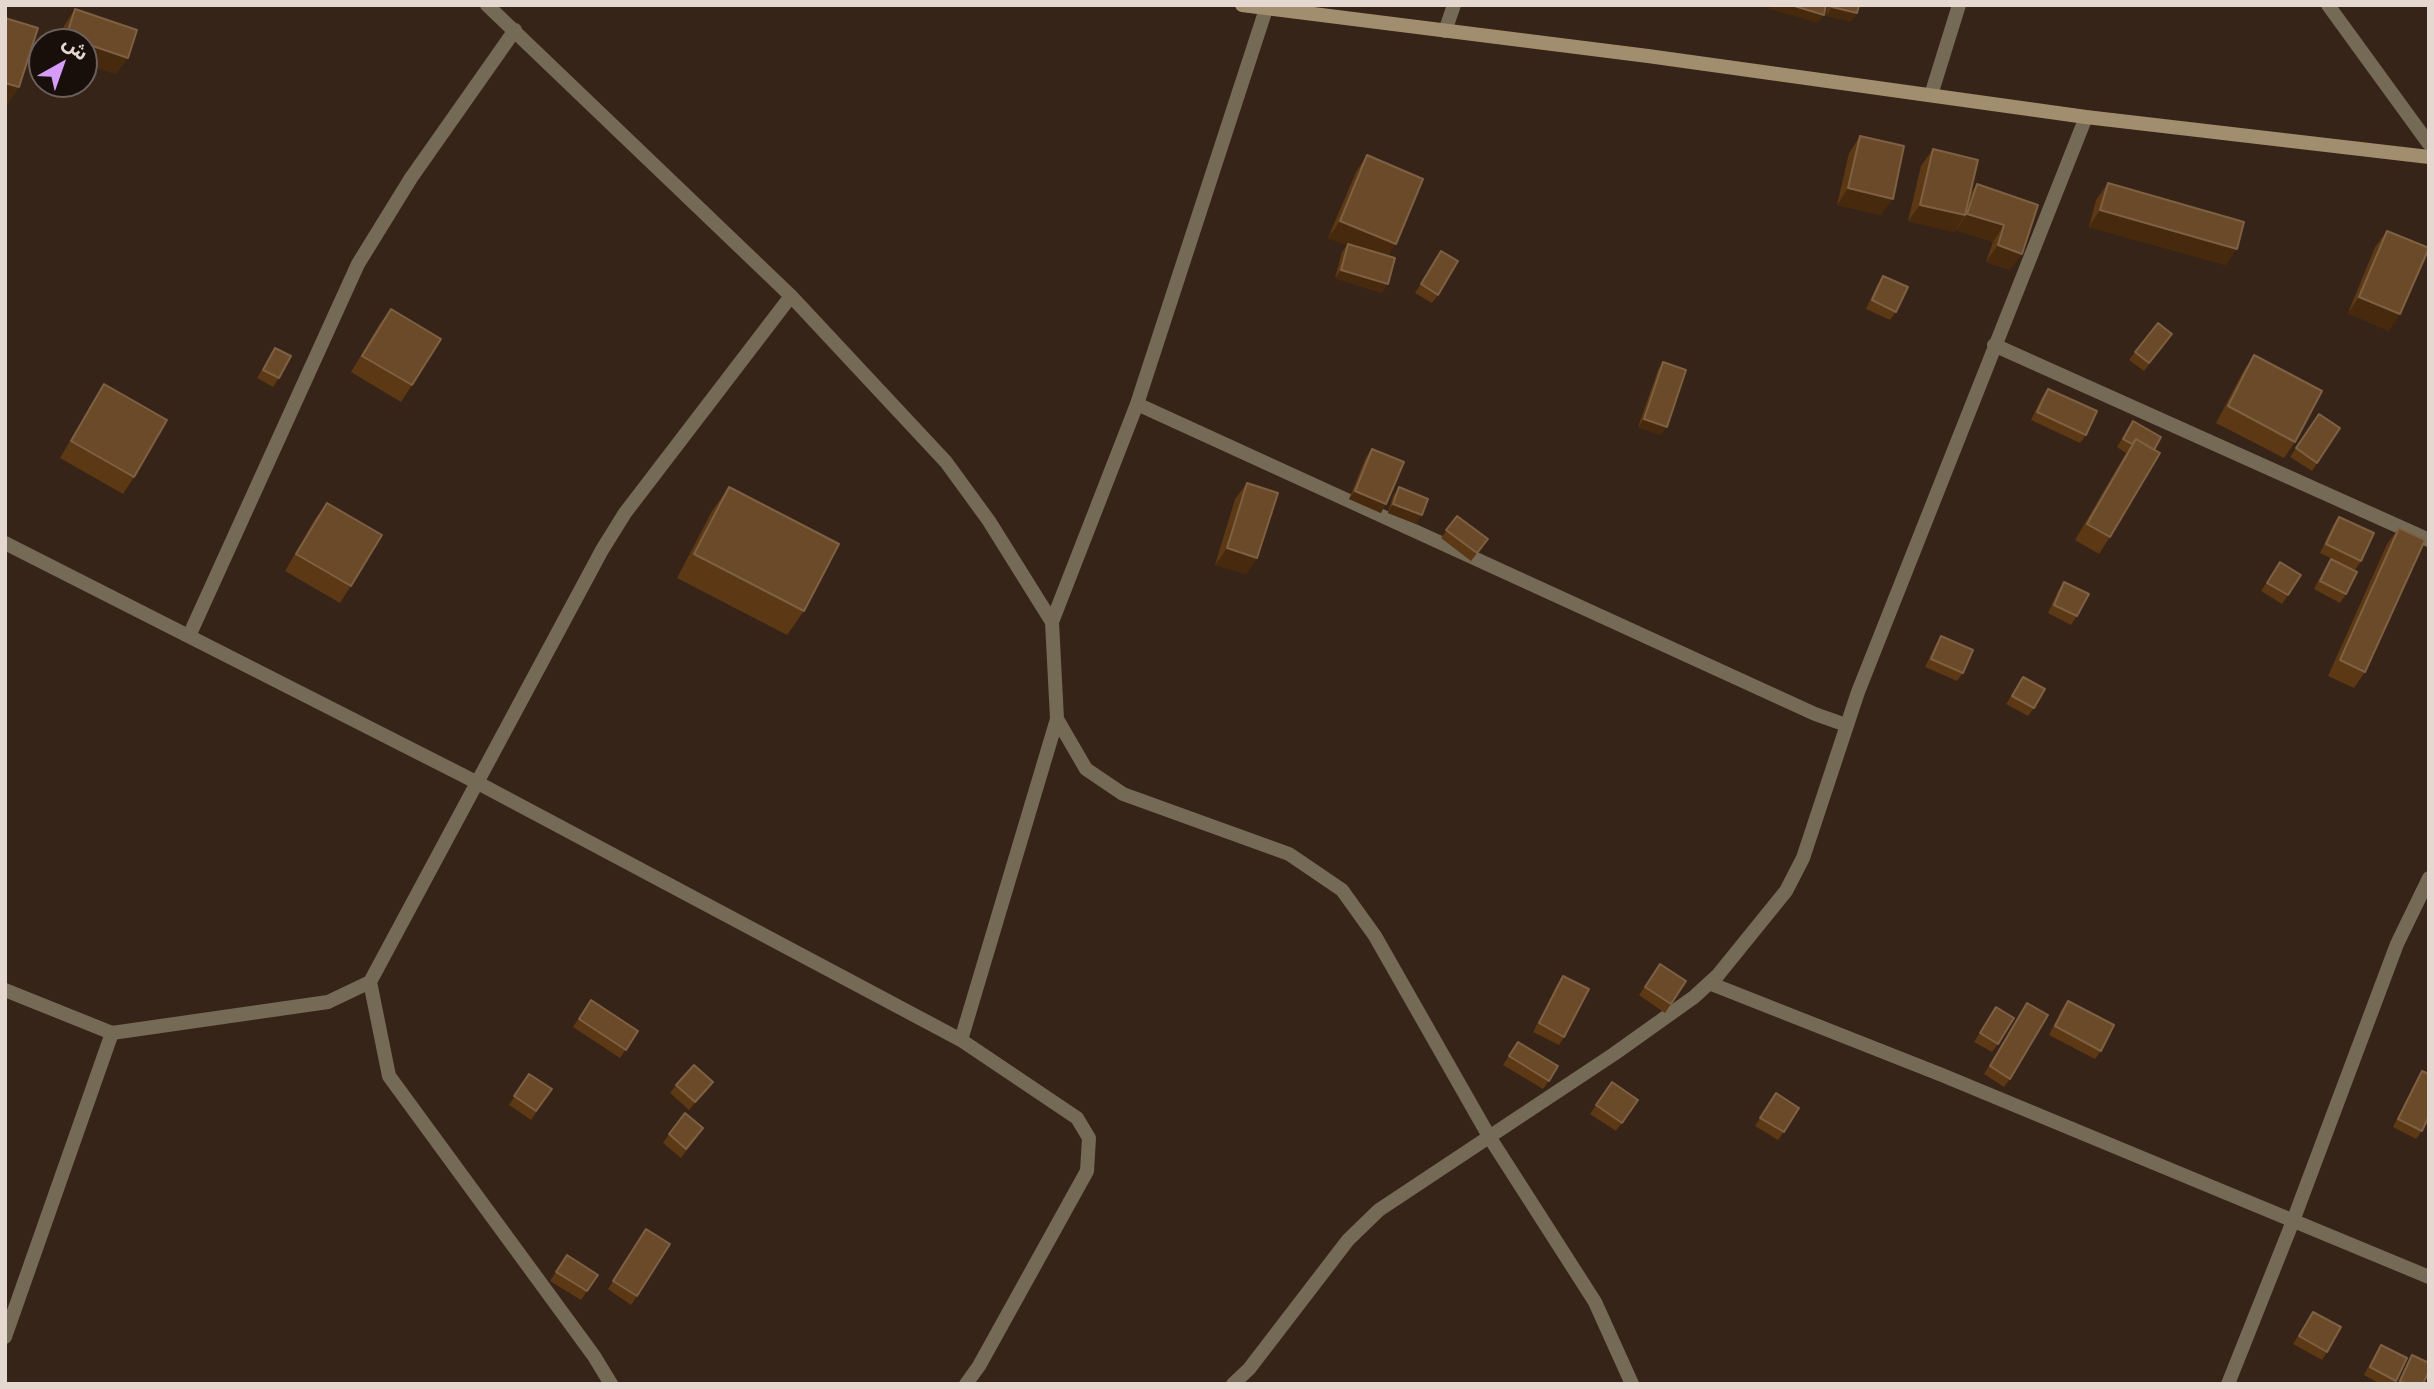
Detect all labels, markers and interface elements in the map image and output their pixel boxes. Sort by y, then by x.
north arrow [28,28,98,98]
text: ش [59,32,92,64]

